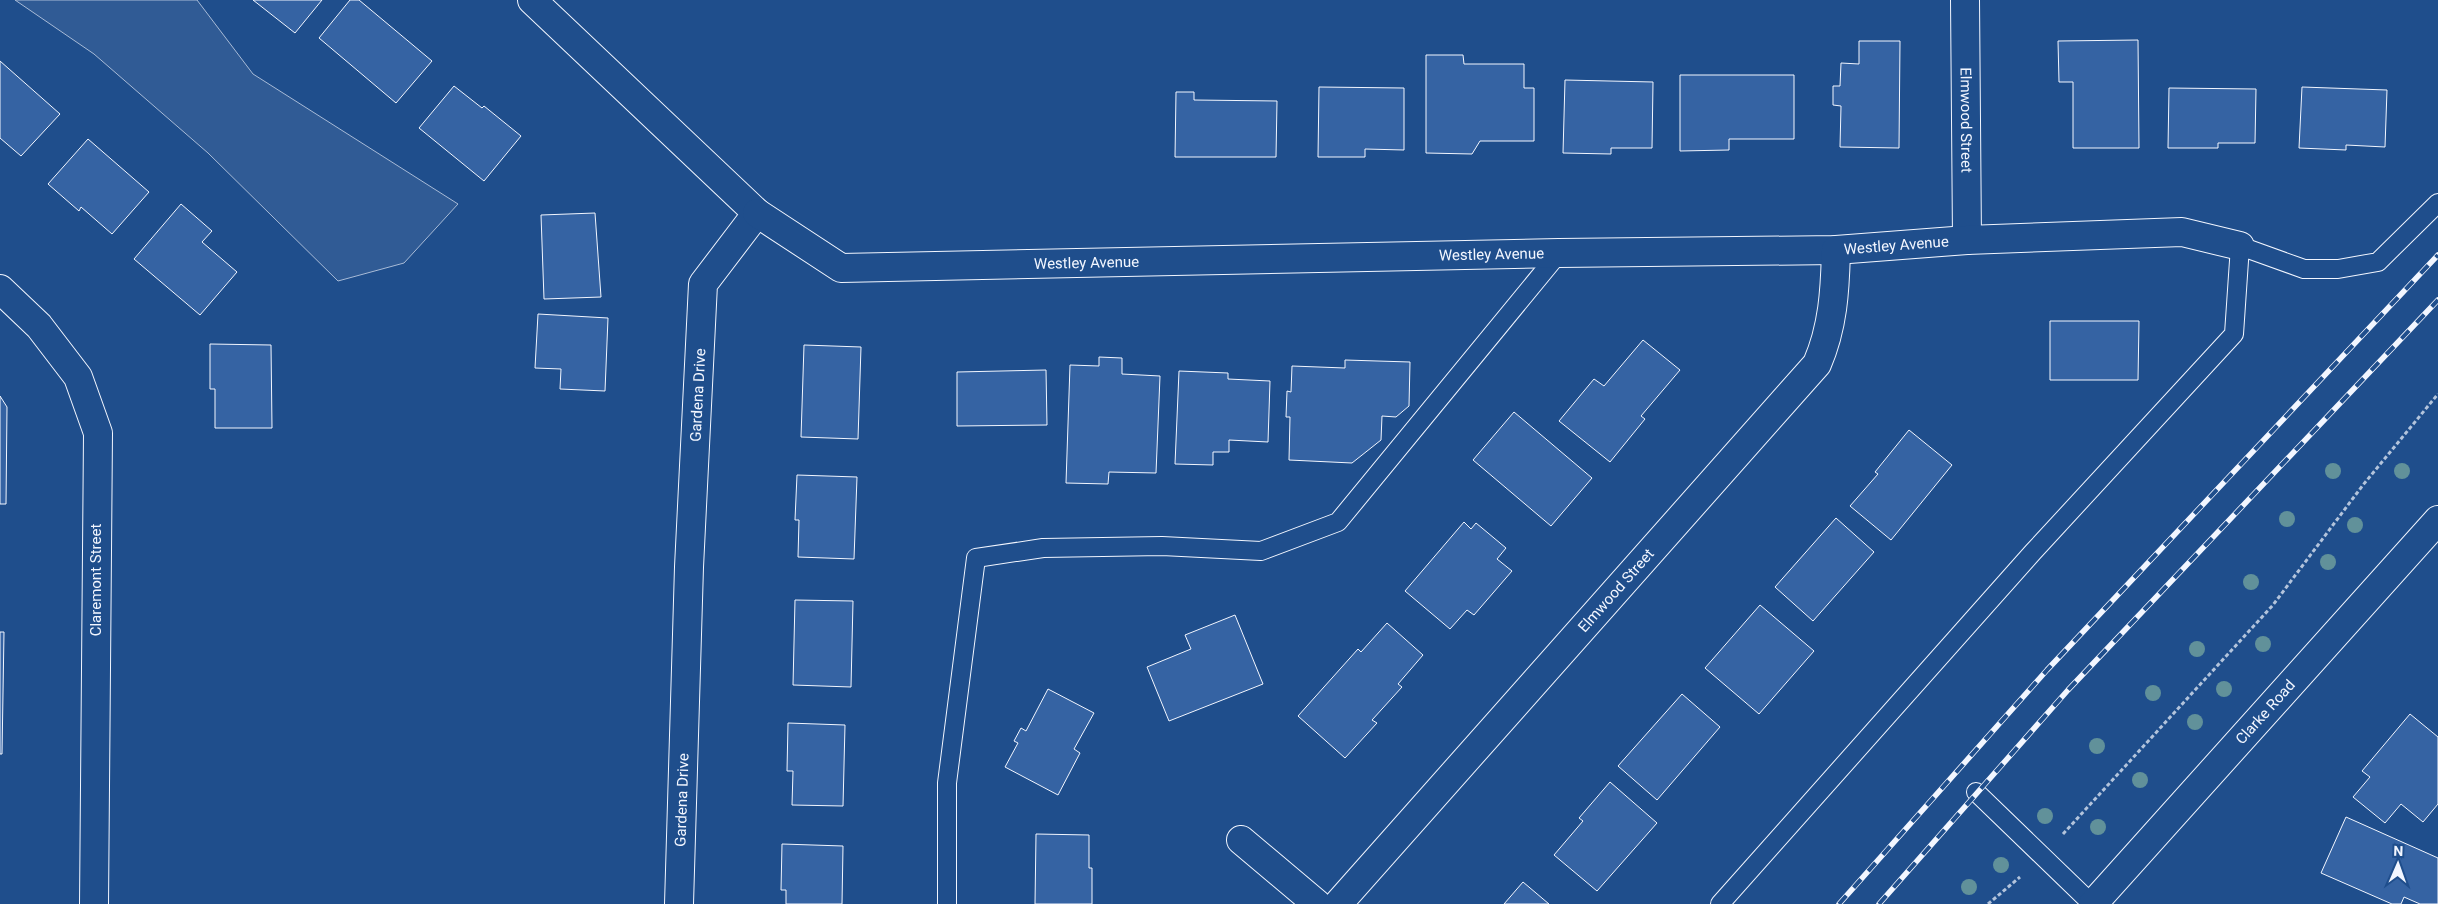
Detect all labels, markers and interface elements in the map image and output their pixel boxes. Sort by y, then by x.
street label: Elmwood Street [1957,67,1975,173]
street label: Westley Avenue [1843,232,1949,258]
street label: Westley Avenue [1439,244,1544,265]
street label: Westley Avenue [1034,253,1139,273]
street label: Gardena Drive [687,348,709,442]
street label: Claremont Street [87,524,105,636]
street label: Elmwood Street [1574,545,1658,636]
street label: Clarke Road [2232,676,2299,748]
street label: Gardena Drive [671,753,693,847]
north arrow [2373,839,2423,889]
text: N [2393,843,2404,859]

